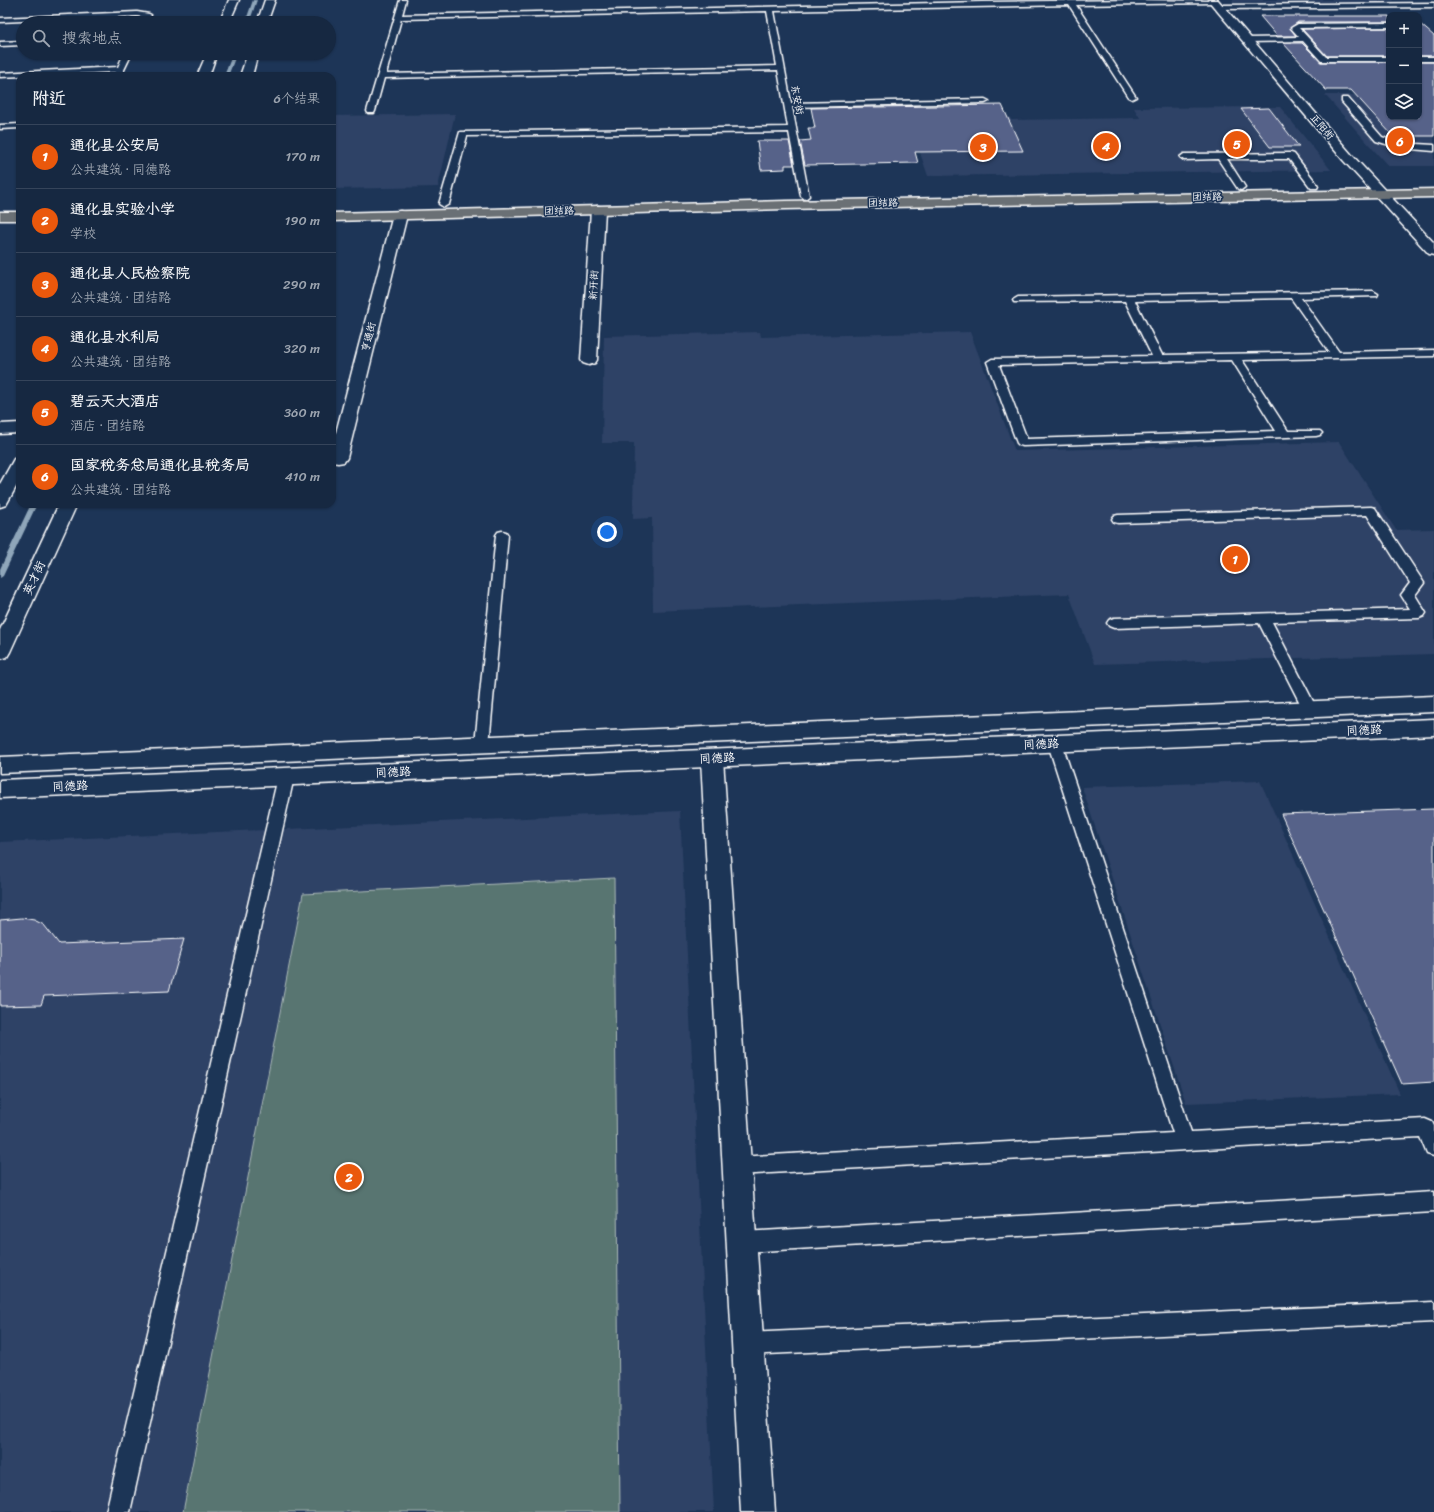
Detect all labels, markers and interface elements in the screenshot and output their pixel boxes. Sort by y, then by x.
map controls [1386,12,1422,120]
button: + [1386,12,1422,48]
search box [16,16,336,60]
text: 搜索地点 [62,25,122,51]
icon: search [30,27,52,49]
button: − [1386,48,1422,84]
text: 附近 [32,83,66,113]
street label: 东安街 [785,84,809,116]
button: layers [1386,84,1422,120]
text: 6个结果 [274,87,320,110]
street label: 正阳街 [1305,110,1339,144]
pin: 6 [1387,126,1413,156]
pin: 5 [1224,129,1250,159]
pin: 4 [1093,131,1119,161]
text: 通化县公安局 [70,132,160,158]
pin: 3 [970,132,996,162]
text: 1 [42,145,48,168]
text: 170 m [285,145,320,168]
text: 公共建筑 · 同德路 [70,158,171,181]
street label: 团结路 [1192,188,1222,206]
street label: 团结路 [868,194,898,212]
text: 通化县实验小学 [70,196,175,222]
street label: 团结路 [544,202,574,220]
text: 2 [41,209,49,232]
text: 190 m [285,209,320,232]
text: 学校 [70,222,96,245]
text: 通化县人民检察院 [70,260,190,286]
street label: 新开街 [584,270,604,300]
text: 3 [41,273,49,296]
text: 290 m [283,273,320,296]
text: 公共建筑 · 团结路 [70,286,171,309]
street label: 亨通街 [357,320,381,354]
text: 通化县水利局 [70,324,160,350]
text: 4 [41,337,49,360]
text: 320 m [284,337,320,360]
text: 公共建筑 · 团结路 [70,350,171,373]
text: 碧云天大酒店 [70,388,160,414]
text: 5 [41,401,49,424]
text: 360 m [284,401,320,424]
text: 酒店 · 团结路 [70,414,145,437]
text: 国家税务总局通化县税务局 [70,452,250,478]
text: 6 [41,465,49,488]
text: 410 m [285,465,320,488]
text: 公共建筑 · 团结路 [70,478,171,501]
your location [597,522,617,542]
pin: 1 [1222,544,1248,574]
street label: 英才街 [16,557,52,599]
street label: 同德路 [1346,718,1382,742]
street label: 同德路 [1023,732,1059,756]
street label: 同德路 [699,746,735,770]
street label: 同德路 [375,760,411,784]
street label: 同德路 [52,774,88,798]
pin: 2 [336,1162,362,1192]

